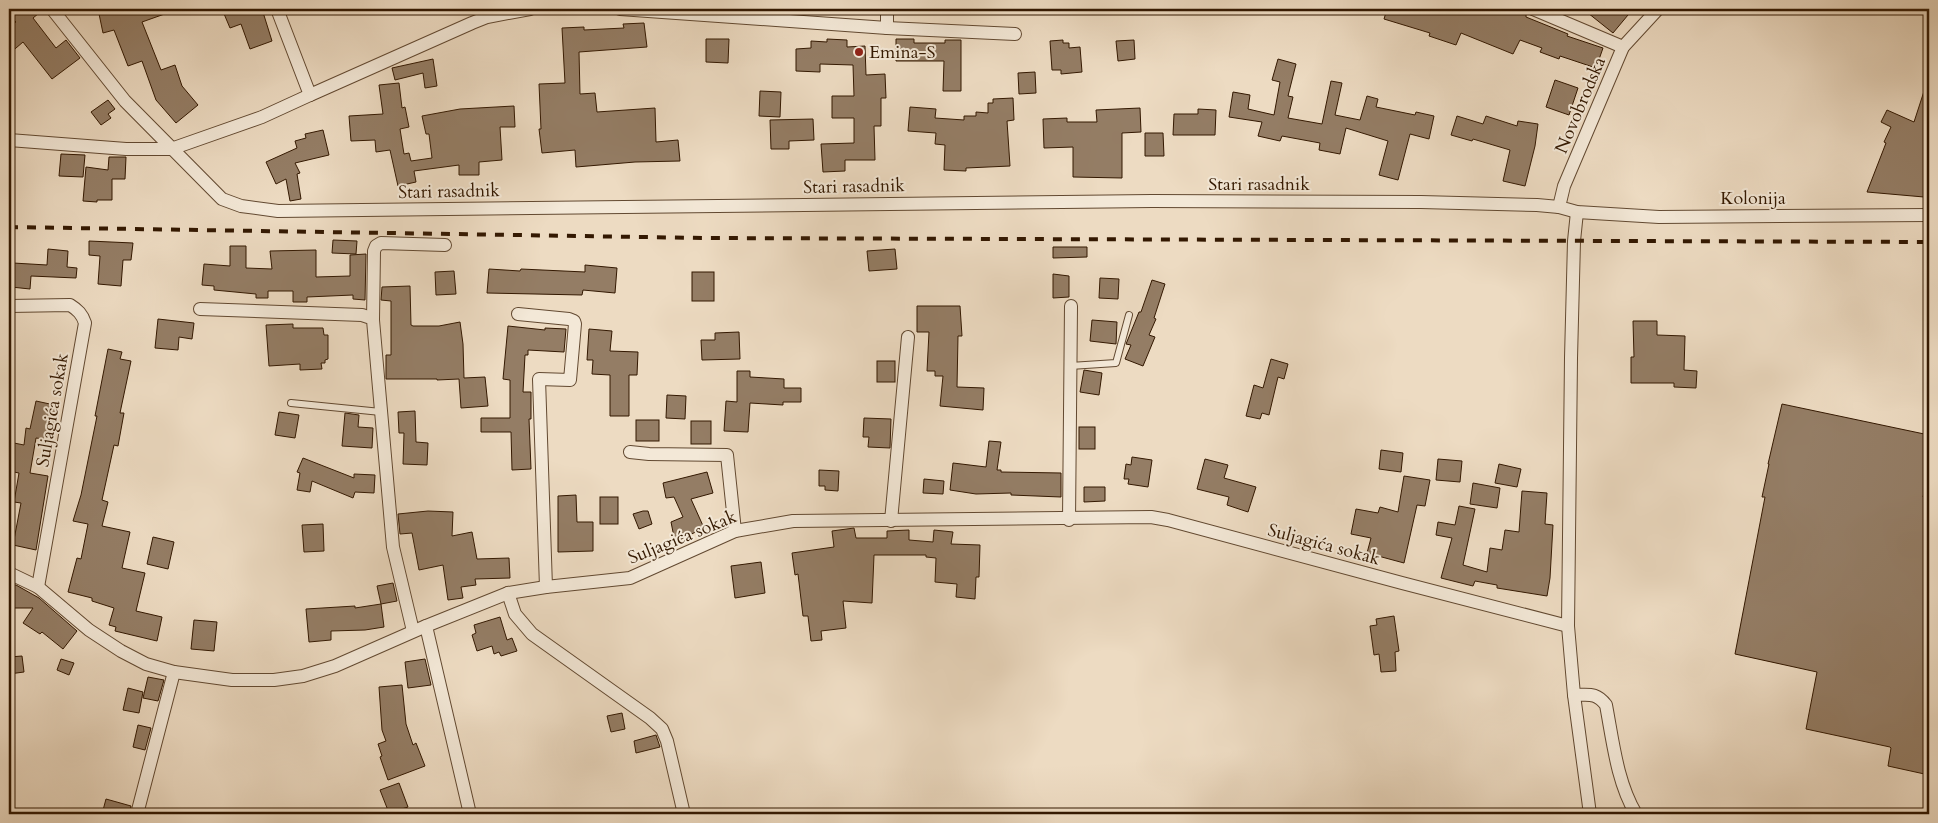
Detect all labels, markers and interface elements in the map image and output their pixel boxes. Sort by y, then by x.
place label: Emina-S [869,40,935,65]
marker: Emina-S [853,46,865,58]
street label: Novobrodska [1549,53,1612,157]
street label: Stari rasadnik [1208,172,1310,197]
street label: Stari rasadnik [803,173,905,200]
street label: Stari rasadnik [398,178,500,205]
street label: Kolonija [1720,186,1786,211]
street label: Suljagića sokak [30,351,75,469]
street label: Suljagića sokak [624,504,741,571]
street label: Suljagića sokak [1265,518,1383,572]

